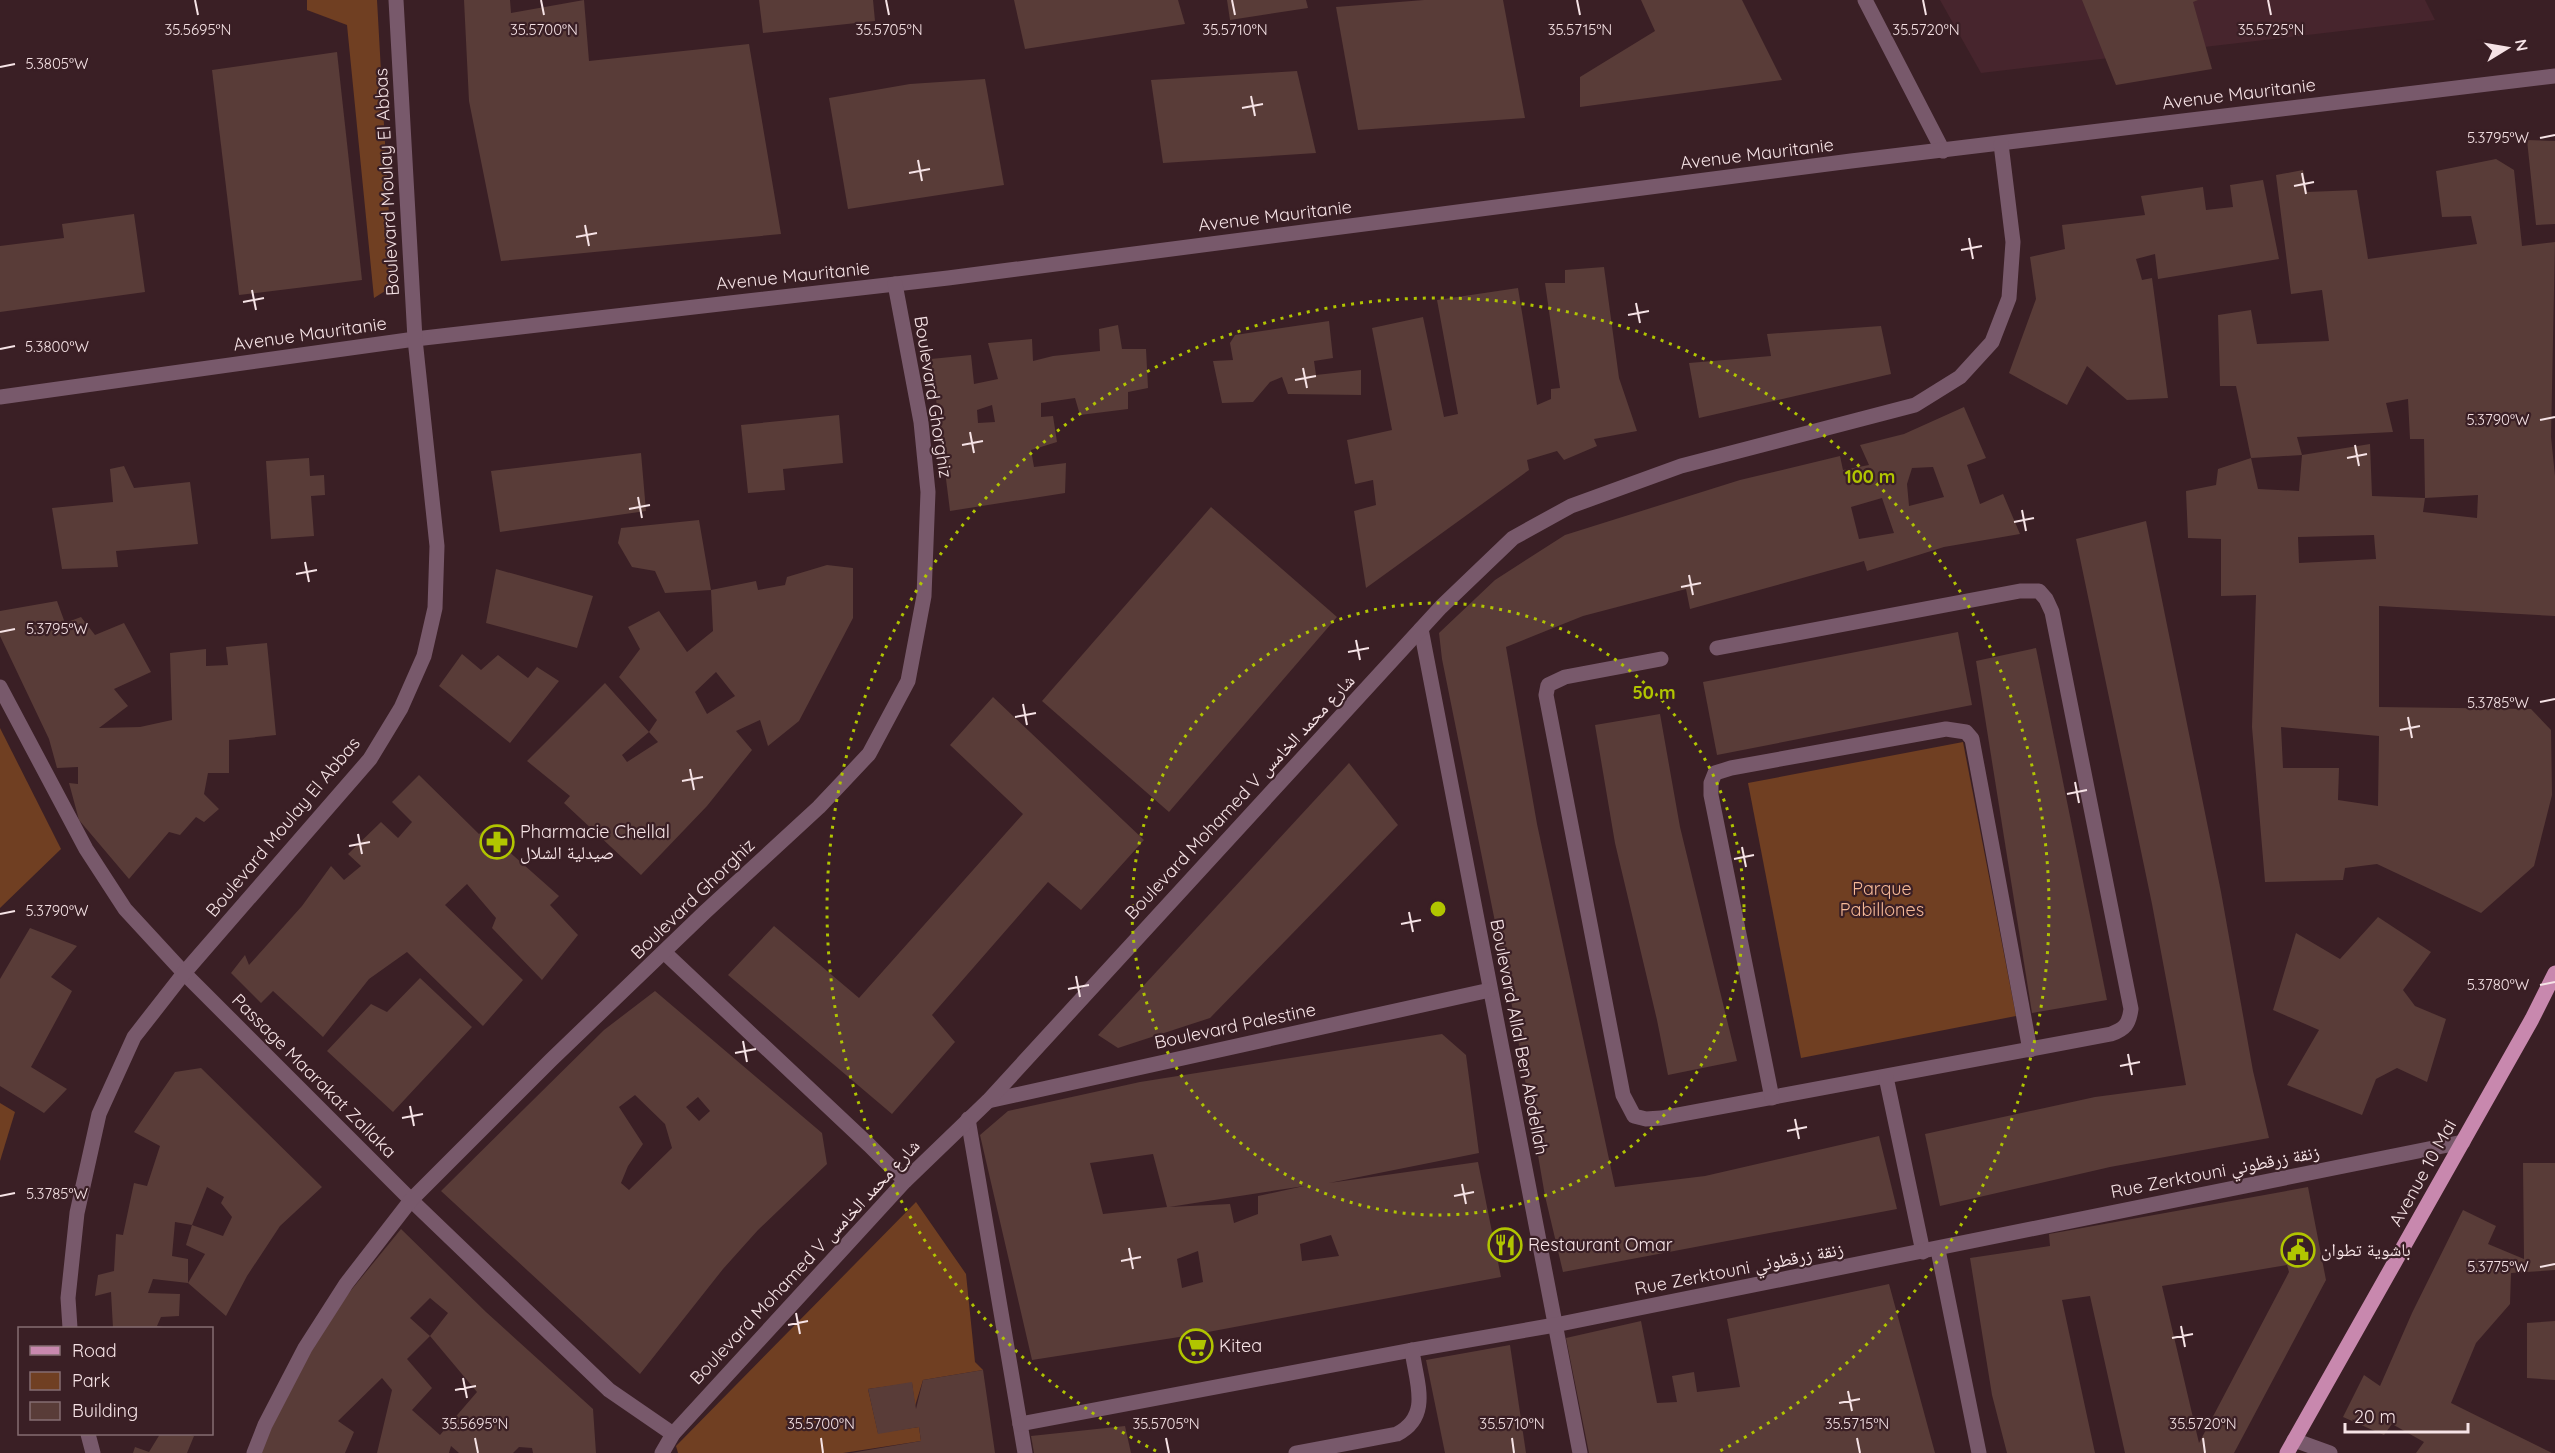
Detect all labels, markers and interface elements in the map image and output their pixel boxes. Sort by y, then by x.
north arrow [2477,18,2537,78]
text: 35.5695°N [164,20,232,39]
text: 35.5700°N [510,20,578,39]
text: 35.5705°N [855,20,923,39]
text: 35.5710°N [1202,20,1268,39]
text: 35.5715°N [1548,20,1612,39]
text: 35.5720°N [1892,20,1960,39]
text: 35.5725°N [2238,20,2304,39]
text: N [2511,37,2533,53]
text: 5.3805°W [25,54,89,73]
street label: Boulevard Moulay El Abbas [369,68,404,296]
street label: Avenue Mauritanie [2161,73,2317,114]
text: 5.3795°W [2467,128,2530,147]
street label: Avenue Mauritanie [1679,133,1835,174]
street label: Avenue Mauritanie [1197,195,1353,236]
street label: Avenue Mauritanie [715,256,871,295]
street label: Avenue Mauritanie [232,311,388,356]
street label: Boulevard Ghorghiz [909,314,958,480]
text: 5.3800°W [25,337,89,356]
text: 5.3790°W [2467,410,2530,429]
text: 100 m [1845,465,1895,488]
text: 5.3795°W [26,619,89,638]
street label: Boulevard Mohamed V شارع محمد الخامس [1120,669,1360,924]
text: 50 m [1632,681,1676,704]
text: 5.3785°W [2467,693,2529,712]
street label: Boulevard Moulay El Abbas [201,732,365,921]
place label: Pharmacie Chellal صيدلية الشلال [520,820,670,864]
pharmacy icon: Pharmacie Chellal صيدلية الشلال [479,824,515,860]
street label: Boulevard Ghorghiz [626,833,760,964]
park label: Parque Pabillones [1840,877,1924,921]
centre of rings [1428,899,1448,919]
text: 5.3790°W [26,901,89,920]
street label: Boulevard Allal Ben Abdellah [1485,917,1554,1157]
text: 5.3780°W [2467,975,2530,994]
street label: Passage Maarakat Zallaka [227,988,402,1163]
street label: Boulevard Palestine [1152,997,1318,1054]
street label: Avenue 10 Mai [2384,1115,2461,1230]
street label: Boulevard Mohamed V شارع محمد الخامس [685,1134,925,1389]
street label: Rue Zerktouni زنقة زرقطوني [2109,1140,2322,1207]
text: 5.3785°W [26,1184,88,1203]
restaurant icon: Restaurant Omar [1487,1227,1523,1263]
public building icon: باشوية تطوان [2280,1232,2316,1268]
place label: Restaurant Omar [1528,1233,1673,1256]
street label: Rue Zerktouni زنقة زرقطوني [1633,1237,1846,1304]
place label: باشوية تطوان [2321,1238,2411,1261]
text: 5.3775°W [2467,1257,2529,1276]
legend [18,1327,213,1435]
supermarket icon: Kitea [1178,1328,1214,1364]
place label: Kitea [1219,1334,1262,1357]
text: Road [72,1339,117,1362]
text: Park [72,1369,110,1392]
scale bar [2345,1396,2468,1434]
text: Building [72,1399,138,1422]
text: 20 m [2354,1405,2396,1428]
text: 35.5695°N [441,1414,509,1433]
text: 35.5700°N [787,1414,855,1433]
text: 35.5705°N [1132,1414,1200,1433]
text: 35.5710°N [1479,1414,1545,1433]
text: 35.5715°N [1825,1414,1889,1433]
text: 35.5720°N [2169,1414,2237,1433]

